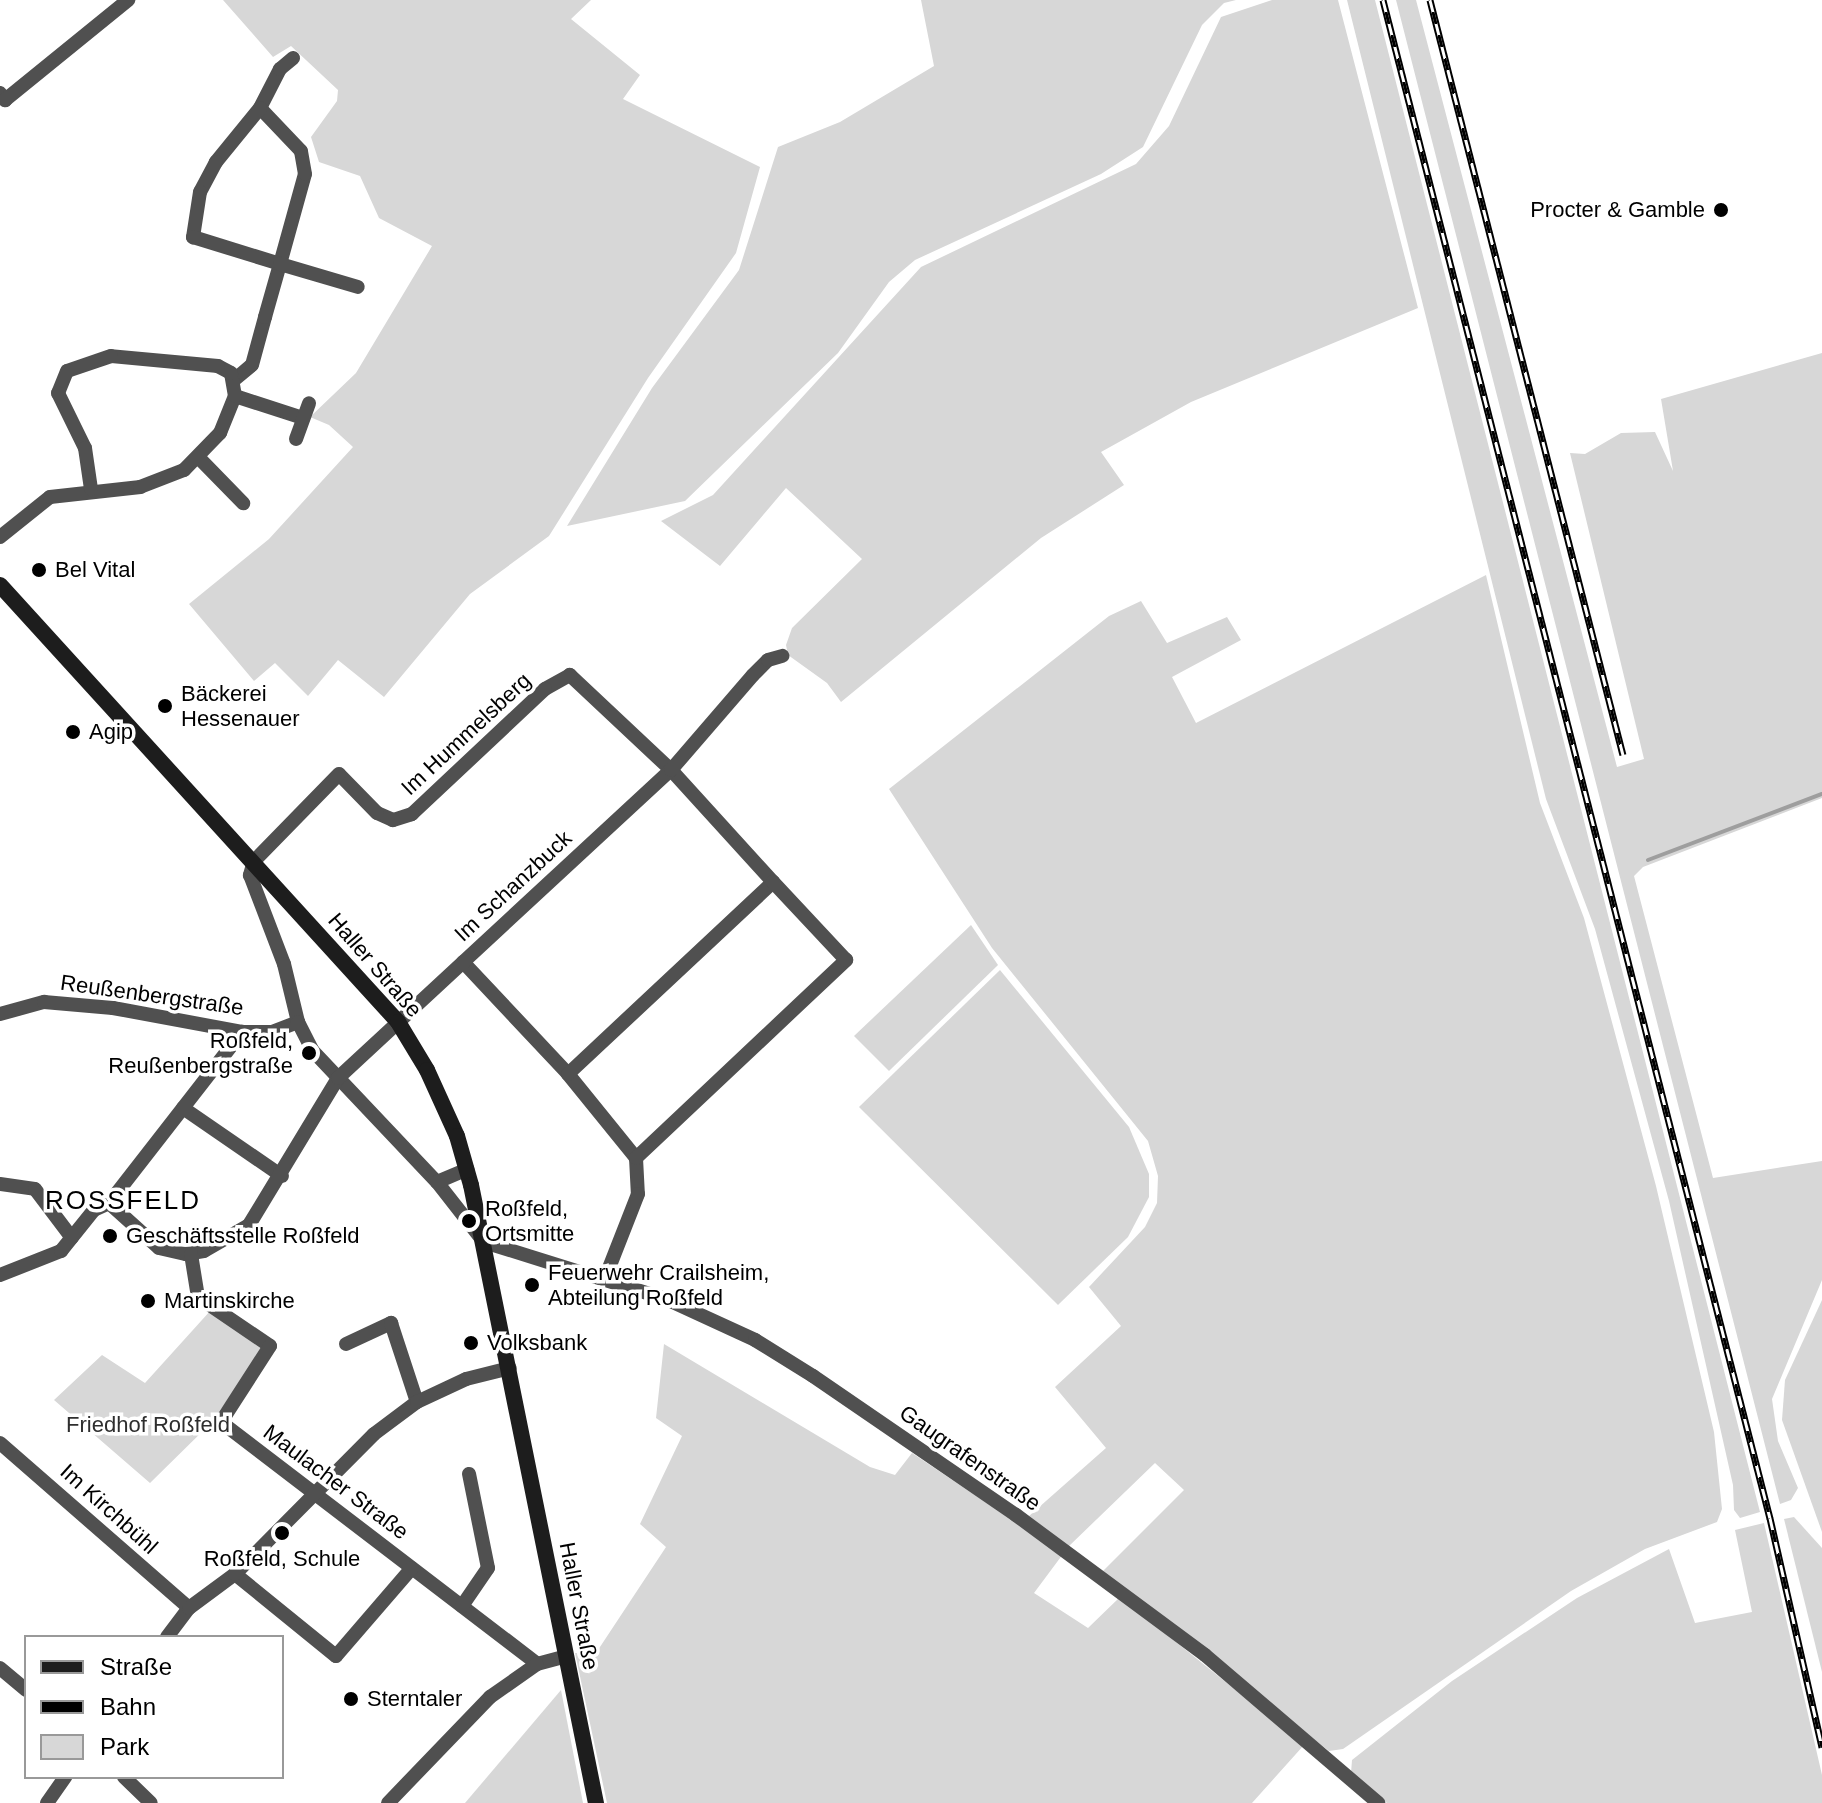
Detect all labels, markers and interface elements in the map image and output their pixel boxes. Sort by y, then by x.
place label: Procter & Gamble [1530,197,1705,223]
marker: Procter & Gamble [1712,201,1730,219]
place label: Bel Vital [55,557,135,583]
marker: Bel Vital [30,561,48,579]
street label: Im Hummelsberg [396,667,536,801]
place label: Bäckerei Hessenauer [181,680,300,732]
marker: Bäckerei Hessenauer [156,697,174,715]
place label: Agip [89,719,133,745]
marker: Agip [64,723,82,741]
street label: Im Schanzbuck [449,825,577,947]
street label: Haller Straße [323,907,427,1023]
street label: Reußenbergstraße [59,969,245,1021]
place label: Roßfeld, Reußenbergstraße [108,1027,293,1078]
marker: Roßfeld, Reußenbergstraße [300,1044,318,1062]
district label: ROSSFELD [45,1185,201,1217]
place label: Roßfeld, Ortsmitte [485,1195,574,1246]
marker: Roßfeld, Ortsmitte [460,1212,478,1230]
place label: Geschäftsstelle Roßfeld [126,1223,360,1249]
marker: Geschäftsstelle Roßfeld [101,1227,119,1245]
place label: Feuerwehr Crailsheim, Abteilung Roßfeld [548,1259,769,1310]
marker: Feuerwehr Crailsheim, Abteilung Roßfeld [523,1276,541,1294]
place label: Martinskirche [164,1288,295,1314]
marker: Martinskirche [139,1292,157,1310]
place label: Volksbank [487,1330,587,1356]
marker: Volksbank [462,1334,480,1352]
street label: Gaugrafenstraße [894,1399,1046,1517]
park label: Friedhof Roßfeld [66,1412,230,1438]
street label: Maulacher Straße [258,1419,414,1545]
street label: Im Kirchbühl [55,1458,163,1560]
marker: Roßfeld, Schule [273,1524,291,1542]
street label: Haller Straße [554,1540,604,1672]
place label: Roßfeld, Schule [204,1546,360,1572]
legend [24,1635,284,1779]
text: Straße [100,1653,172,1680]
place label: Sterntaler [367,1686,462,1712]
marker: Sterntaler [342,1690,360,1708]
text: Bahn [100,1693,156,1720]
text: Park [100,1733,149,1760]

